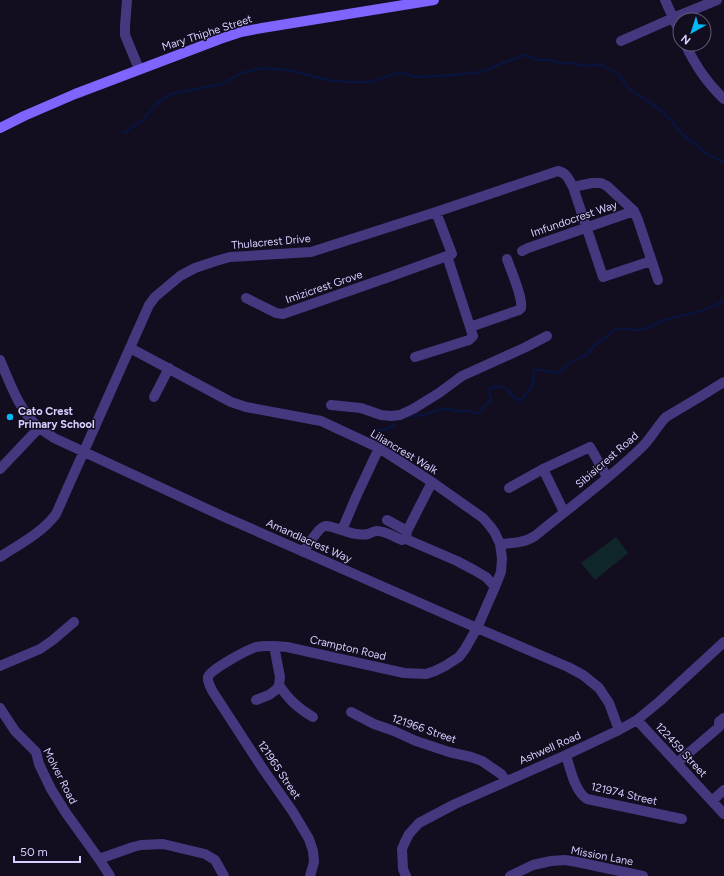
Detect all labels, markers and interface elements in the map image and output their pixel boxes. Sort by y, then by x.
street label: Mary Thiphe Street [160,12,254,54]
north arrow [672,12,712,52]
text: N [679,32,693,47]
street label: Imfundocrest Way [529,198,619,240]
street label: Thulacrest Drive [231,232,311,252]
street label: Imizicrest Grove [284,268,364,306]
place label: Cato Crest Primary School [18,405,95,431]
marker: Cato Crest Primary School [5,412,15,422]
street label: Liliancrest Walk [368,427,441,478]
street label: Sibisicrest Road [573,429,641,491]
street label: Amandlacrest Way [264,516,354,566]
street label: Crampton Road [309,633,387,663]
street label: 121966 Street [390,712,458,746]
street label: 122459 Street [652,720,710,780]
street label: Ashwell Road [517,729,583,767]
street label: 121965 Street [255,738,303,802]
street label: Molver Road [40,746,80,806]
street label: 121974 Street [590,780,658,808]
scale bar [14,838,80,864]
street label: Mission Lane [570,844,634,868]
text: 50 m [20,845,48,859]

